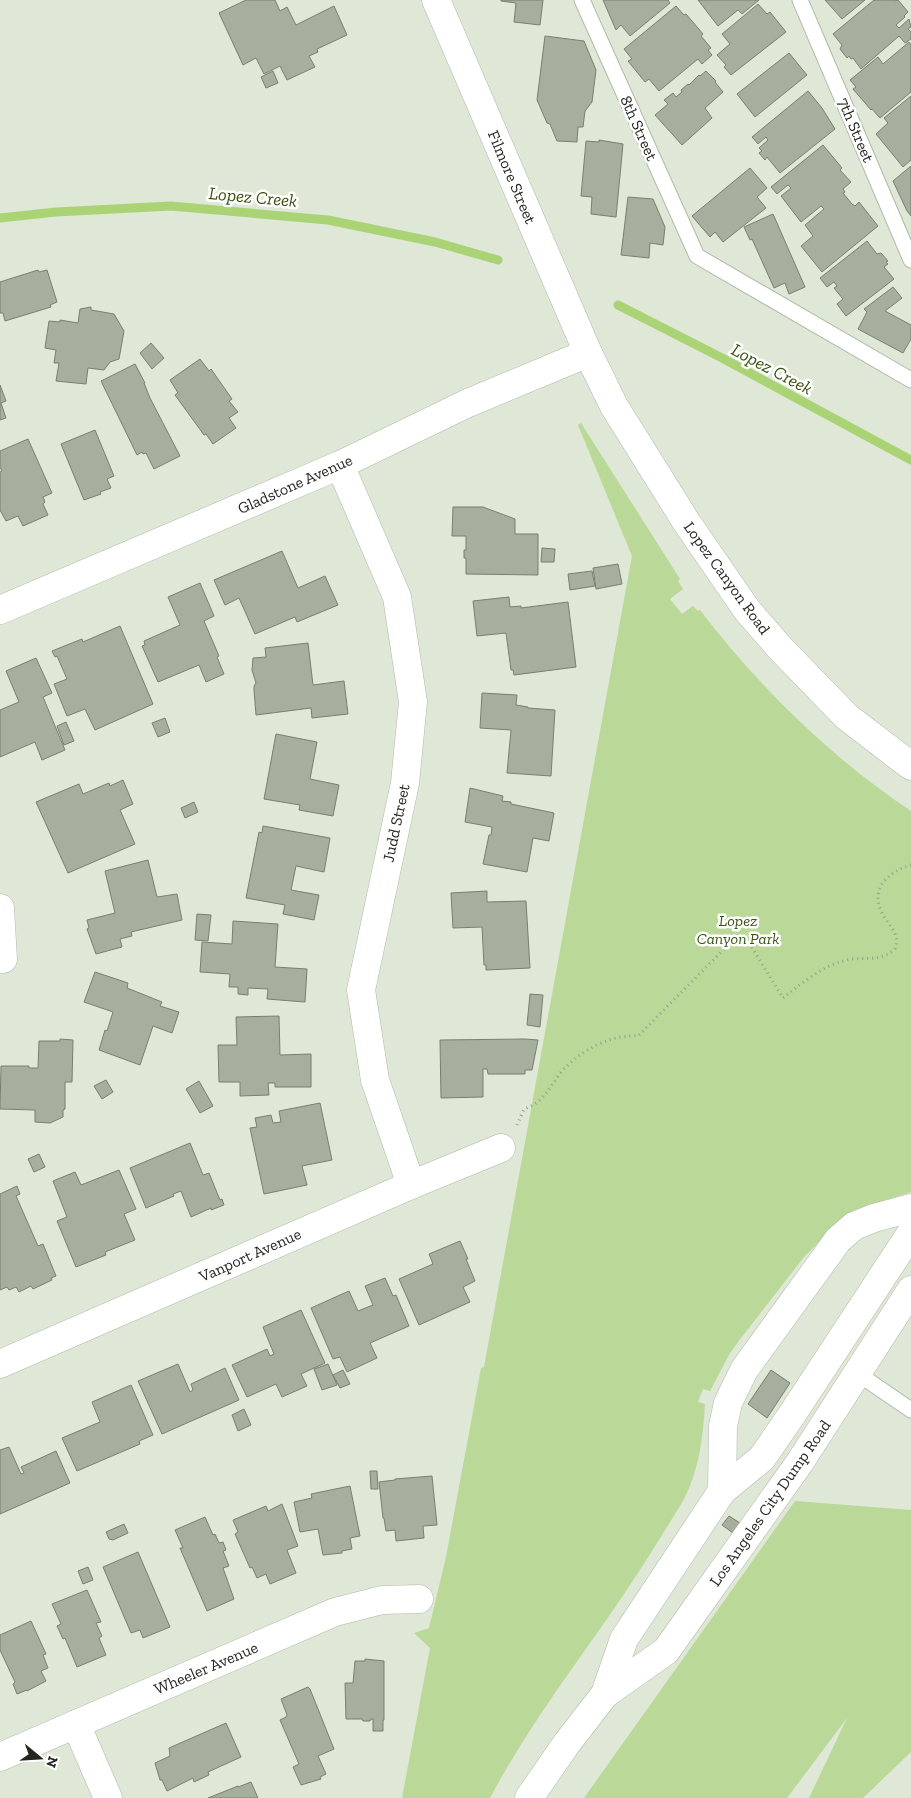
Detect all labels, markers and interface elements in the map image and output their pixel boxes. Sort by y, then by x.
street label: 8th Street [616,93,662,163]
street label: 7th Street [834,95,878,165]
street label: Filmore Street [484,127,540,227]
water label: Lopez Creek [208,182,298,212]
water label: Lopez Creek [728,338,816,400]
street label: Gladstone Avenue [235,450,355,518]
street label: Lopez Canyon Road [680,518,774,638]
street label: Judd Street [378,782,414,864]
park label: Lopez Canyon Park [697,911,779,948]
street label: Vanport Avenue [195,1224,304,1286]
street label: Los Angeles City Dump Road [705,1416,835,1590]
street label: Wheeler Avenue [151,1638,261,1698]
north arrow [15,1733,65,1783]
text: N [42,1754,62,1770]

